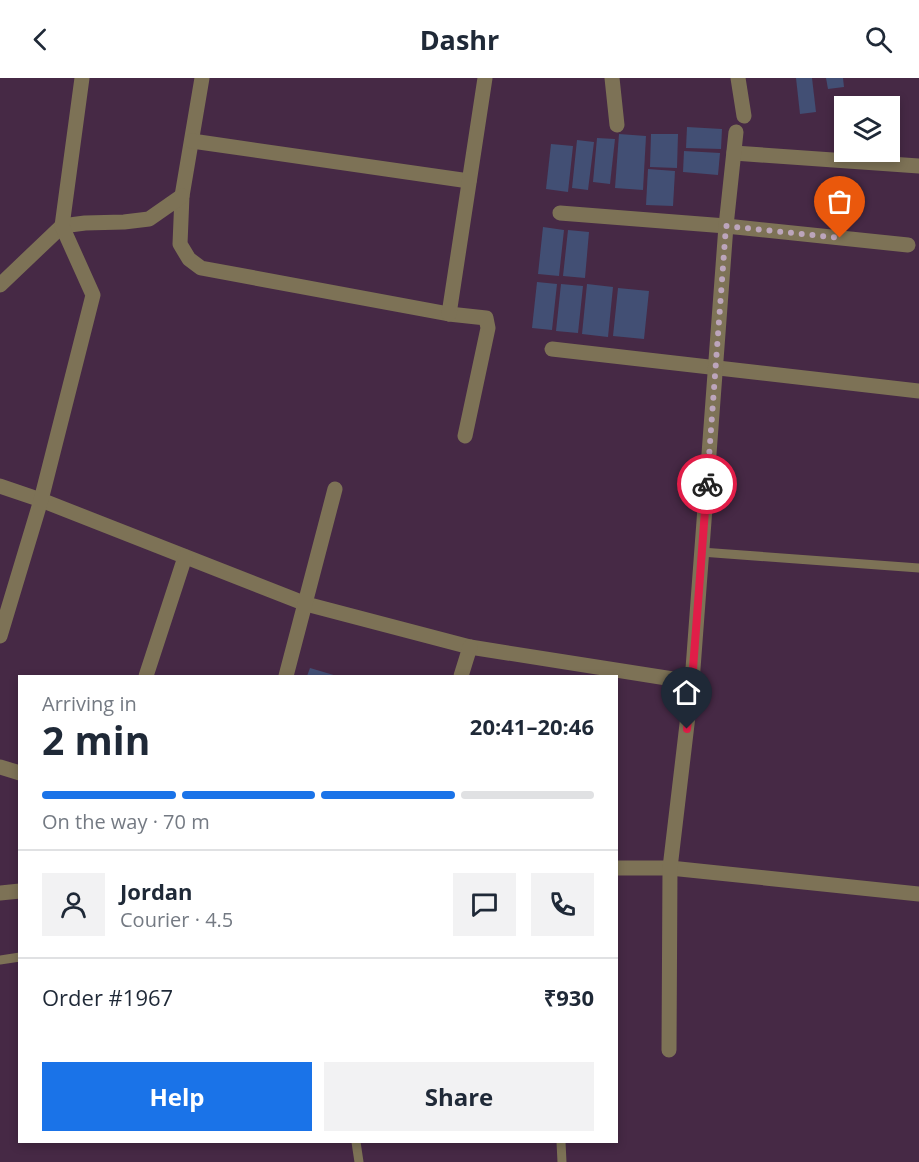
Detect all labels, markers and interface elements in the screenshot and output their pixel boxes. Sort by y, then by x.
text: Dashr [420,21,499,58]
icon: back [24,23,57,56]
icon: search [862,23,895,56]
map controls [834,96,900,162]
button: layers [834,96,900,162]
pin [814,176,865,238]
icon: bag [823,185,856,218]
courier [677,454,737,514]
icon: bike [691,468,724,501]
pin [661,667,712,729]
icon: home [670,676,703,709]
text: Arriving in [42,690,137,717]
text: 20:41–20:46 [470,711,594,741]
text: 2 min [42,713,150,766]
text: On the way · 70 m [42,808,210,835]
button: person [42,873,105,936]
button: chat [453,873,516,936]
button: phone [531,873,594,936]
text: Jordan [120,876,193,906]
text: Courier · 4.5 [120,906,233,933]
text: Order #1967 [42,982,173,1012]
text: ₹930 [544,982,594,1012]
button: Help [42,1062,312,1131]
button: Share [324,1062,594,1131]

